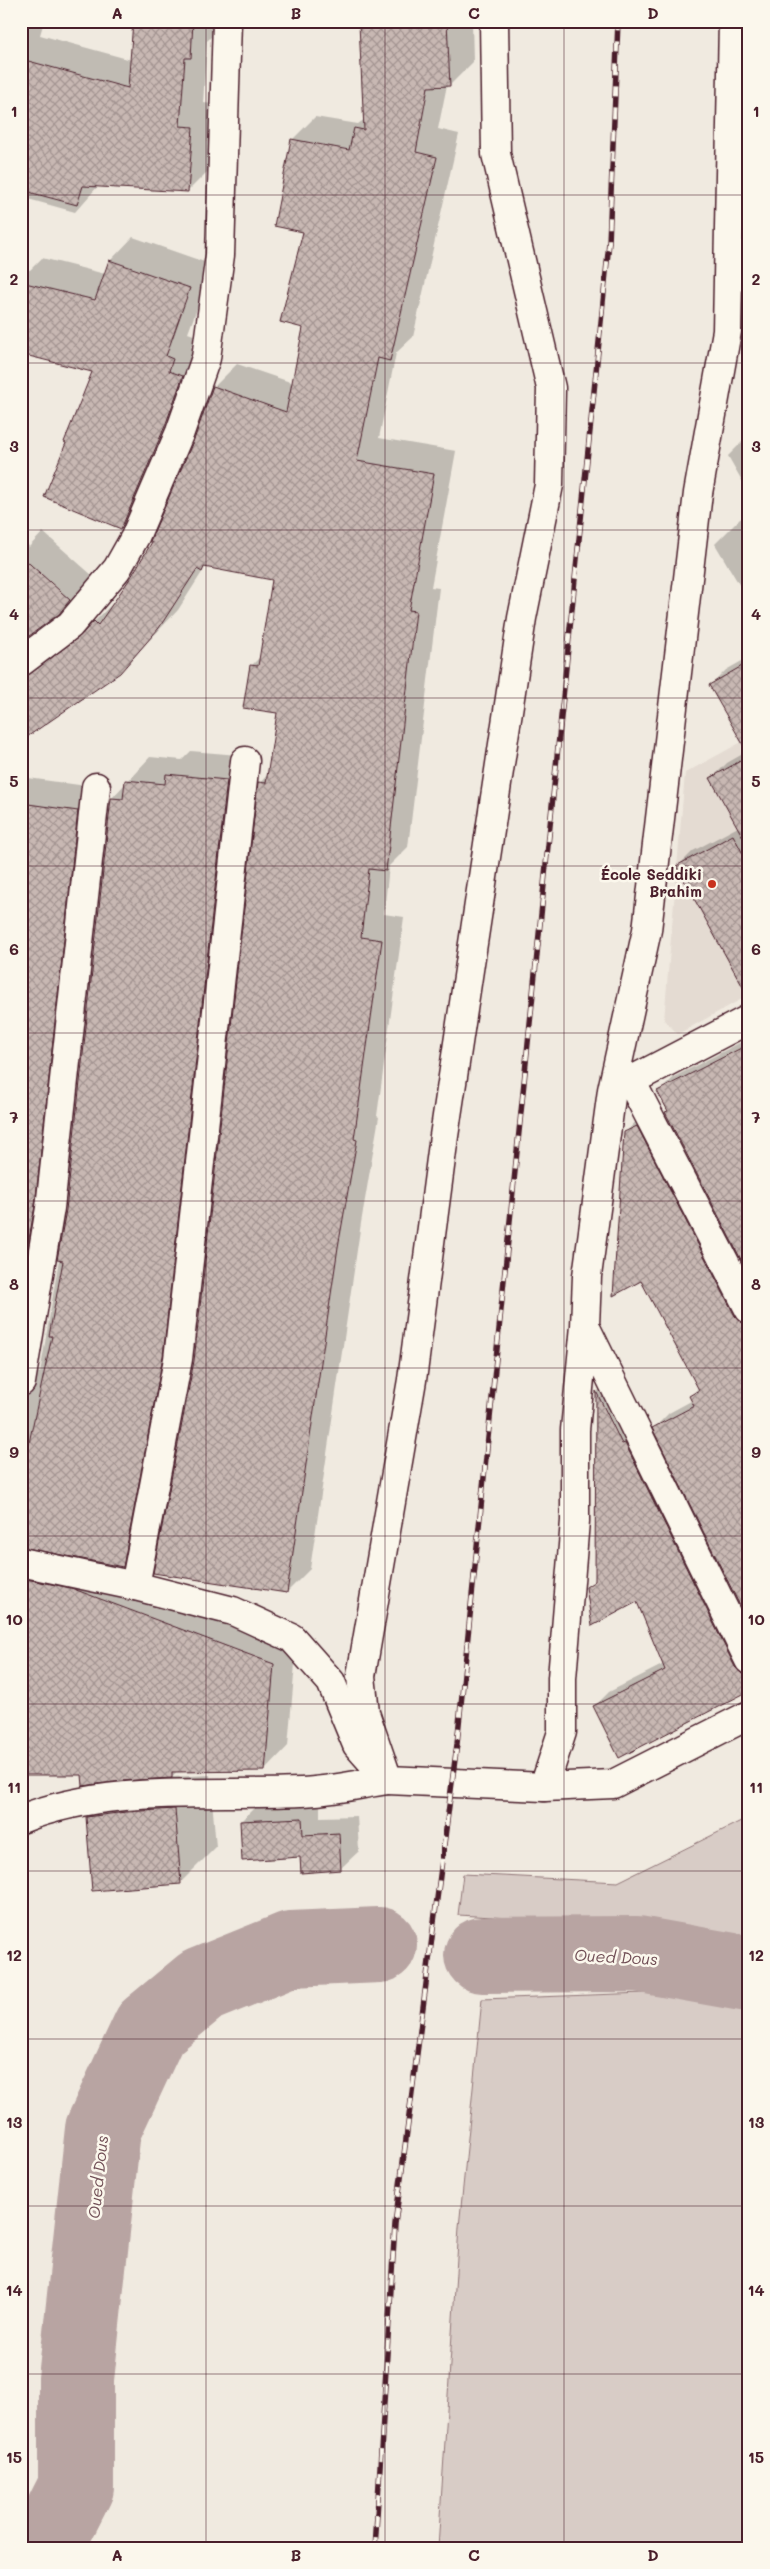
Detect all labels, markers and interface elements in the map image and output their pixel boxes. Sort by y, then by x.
text: A [111,2,123,23]
text: B [291,2,301,23]
text: C [468,2,480,23]
text: D [647,2,659,23]
text: 1 [10,100,18,121]
text: 1 [752,100,760,121]
text: 2 [10,268,19,289]
text: 2 [752,268,761,289]
text: 3 [9,435,19,456]
text: 3 [751,435,761,456]
text: 4 [9,603,19,624]
text: 4 [751,603,761,624]
text: 5 [9,770,19,791]
text: 5 [751,770,761,791]
place label: École Seddiki Brahim [600,864,702,901]
marker: École Seddiki Brahim [706,878,718,890]
text: 6 [9,938,19,959]
text: 6 [751,938,761,959]
text: 7 [10,1106,19,1127]
text: 7 [752,1106,761,1127]
text: 8 [9,1273,19,1294]
text: 8 [751,1273,761,1294]
text: 9 [9,1441,19,1462]
text: 9 [751,1441,761,1462]
text: 10 [5,1608,23,1629]
text: 10 [747,1608,765,1629]
text: 11 [7,1776,21,1797]
text: 11 [749,1776,763,1797]
text: 12 [6,1944,22,1965]
water label: Oued Dous [574,1944,659,1969]
text: 12 [748,1944,764,1965]
text: 13 [6,2111,23,2132]
text: 13 [748,2111,765,2132]
water label: Oued Dous [83,2134,112,2220]
text: 14 [5,2279,23,2300]
text: 14 [747,2279,765,2300]
text: 15 [6,2446,22,2467]
text: 15 [748,2446,764,2467]
text: A [111,2544,123,2565]
text: B [291,2544,301,2565]
text: C [468,2544,480,2565]
text: D [647,2544,659,2565]

